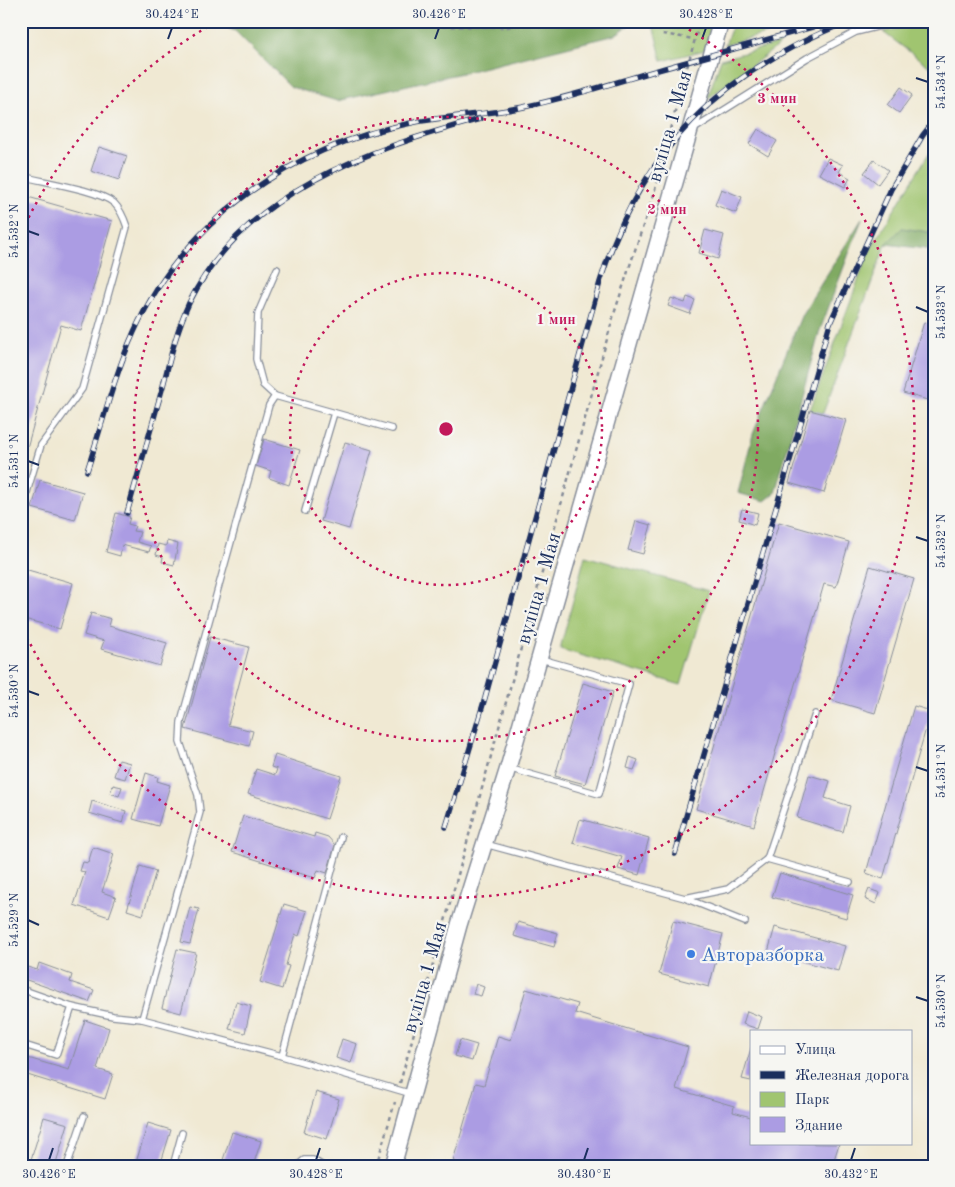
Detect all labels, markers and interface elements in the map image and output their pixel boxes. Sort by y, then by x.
text: 30.424°E [145,9,199,21]
text: 30.426°E [412,9,466,21]
text: 30.428°E [679,9,733,21]
text: 54.534°N [935,55,948,109]
street label: вуліца 1 Мая [645,68,696,185]
text: 3 мин [757,92,797,107]
text: 2 мин [647,203,687,218]
text: 54.532°N [8,204,21,258]
text: 54.533°N [935,285,948,339]
text: 1 мин [536,313,576,328]
centre of rings [437,420,455,438]
text: 54.531°N [8,434,21,488]
text: 54.532°N [935,514,948,568]
street label: вуліца 1 Мая [514,530,565,647]
text: 54.530°N [8,664,21,718]
text: 54.531°N [935,744,948,798]
text: 54.529°N [8,893,21,947]
street label: вуліца 1 Мая [400,919,451,1036]
place label: Авторазборка [701,946,824,966]
marker: Авторазборка [685,948,697,960]
text: 54.530°N [935,974,948,1028]
legend [750,1030,912,1144]
text: Улица [795,1043,836,1058]
text: Железная дорога [795,1069,910,1084]
text: Парк [795,1093,830,1108]
text: Здание [795,1119,842,1134]
text: 30.426°E [22,1169,76,1181]
text: 30.428°E [289,1169,343,1181]
text: 30.430°E [557,1169,611,1181]
text: 30.432°E [824,1169,878,1181]

